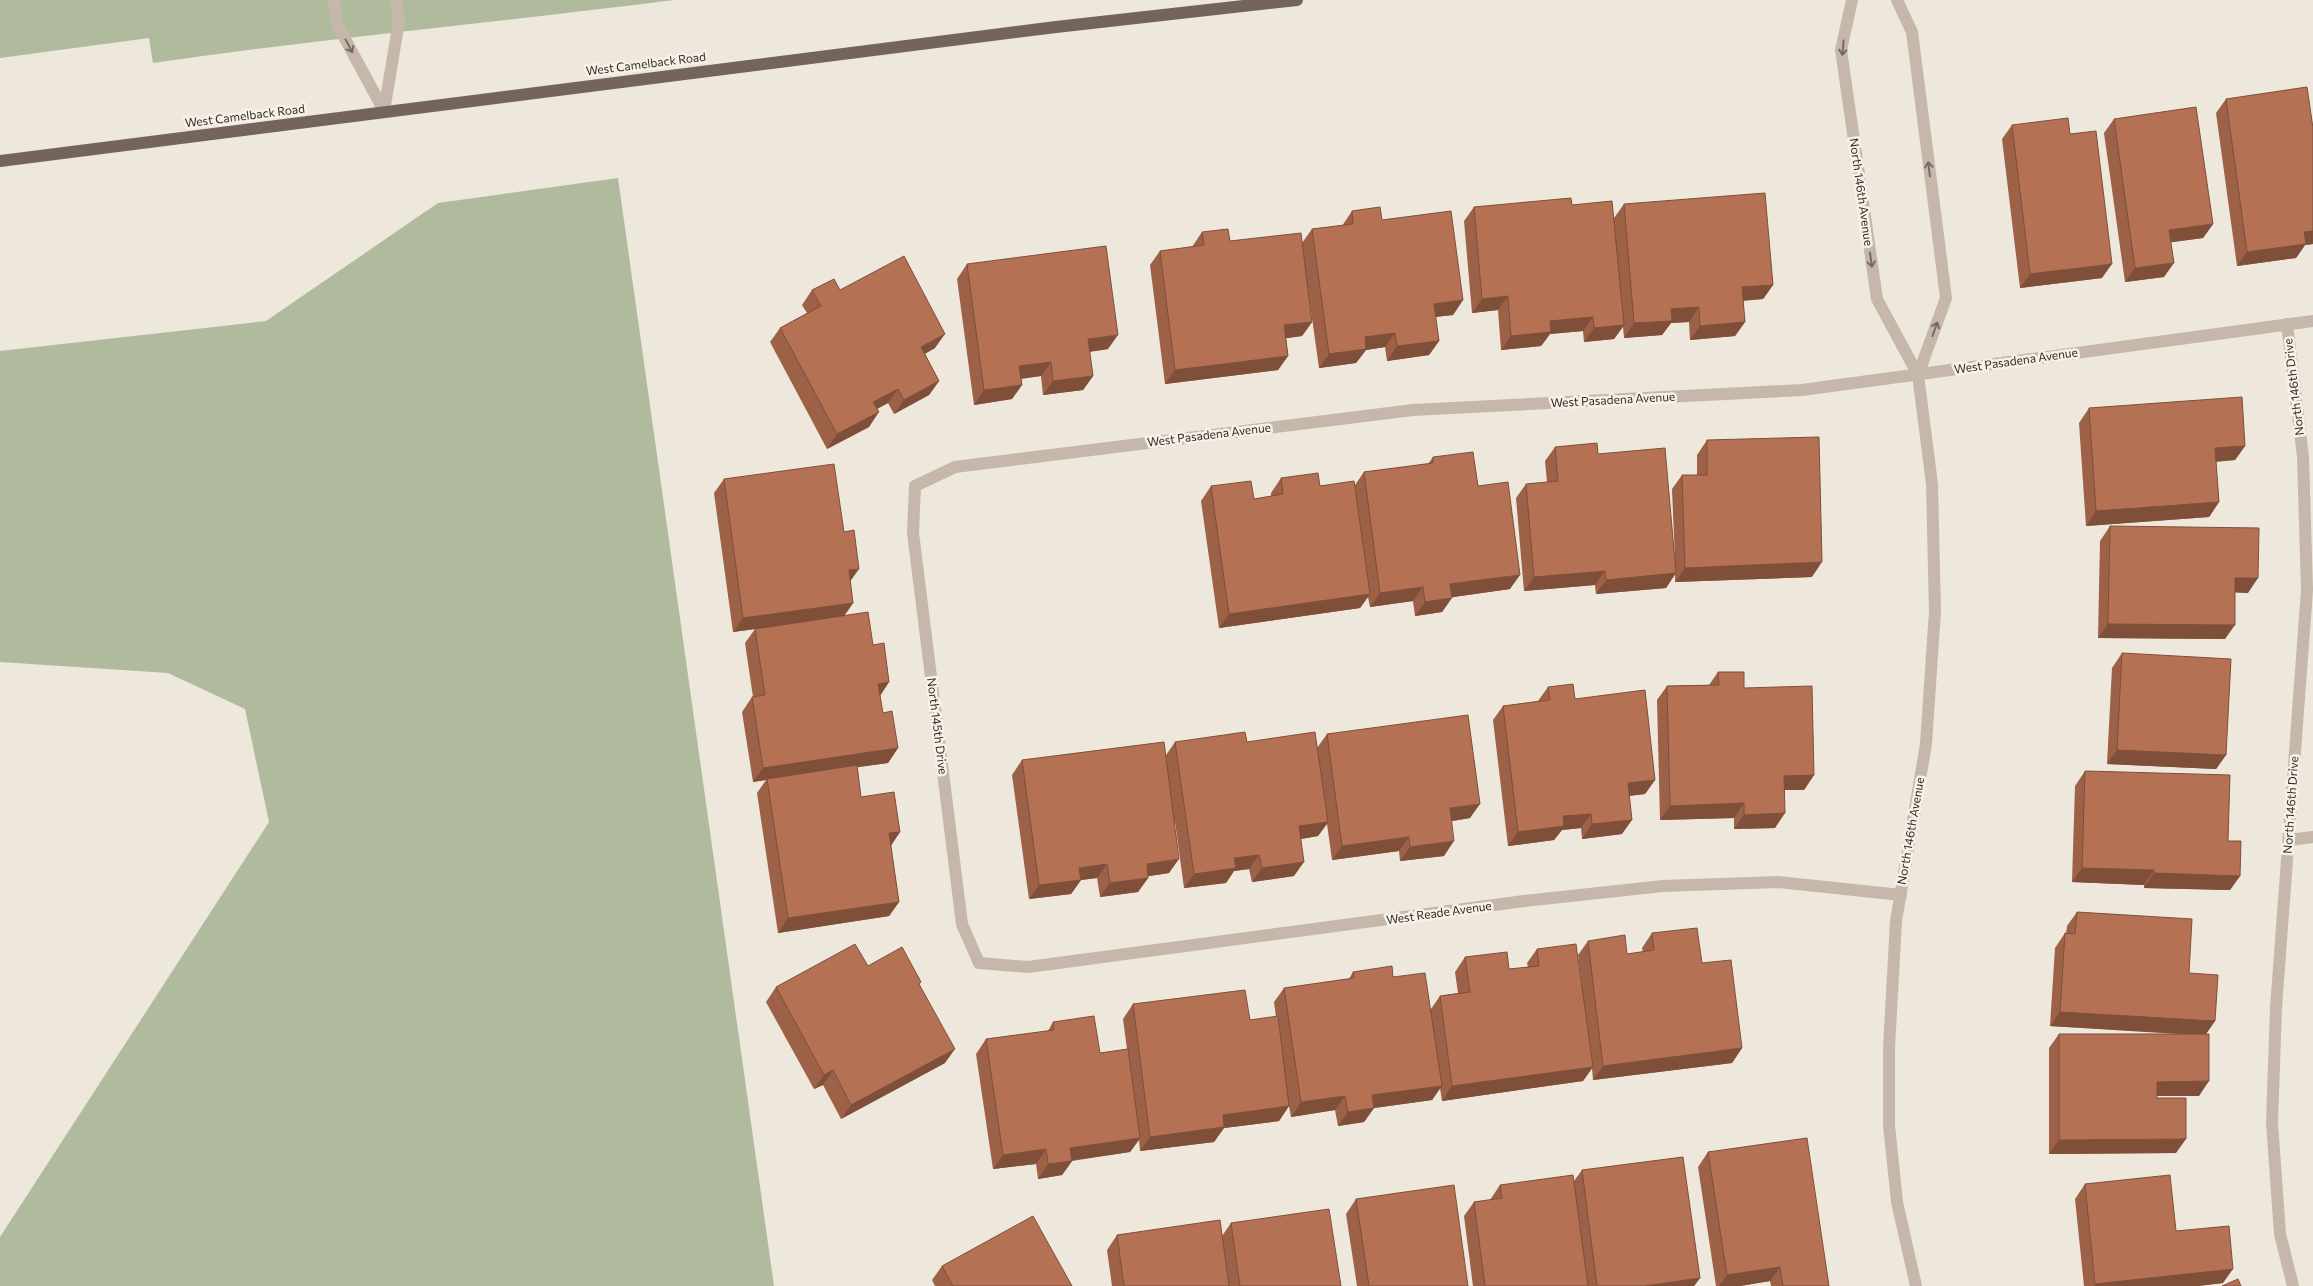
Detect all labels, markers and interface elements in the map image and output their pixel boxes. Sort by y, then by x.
one-way arrow [344,38,354,53]
one-way arrow [1838,39,1848,55]
street label: West Camelback Road [585,49,707,77]
street label: West Camelback Road [184,101,306,129]
street label: North 146th Avenue [1847,137,1876,247]
one-way arrow [1924,162,1934,178]
one-way arrow [1867,252,1877,268]
one-way arrow [1931,322,1940,337]
street label: North 146th Drive [2280,338,2306,437]
street label: West Pasadena Avenue [1953,344,2079,376]
street label: West Pasadena Avenue [1550,389,1676,409]
street label: West Pasadena Avenue [1146,419,1272,449]
street label: North 145th Drive [925,677,951,775]
street label: North 146th Drive [2280,756,2300,854]
street label: North 146th Avenue [1894,776,1926,886]
street label: West Reade Avenue [1385,898,1492,926]

